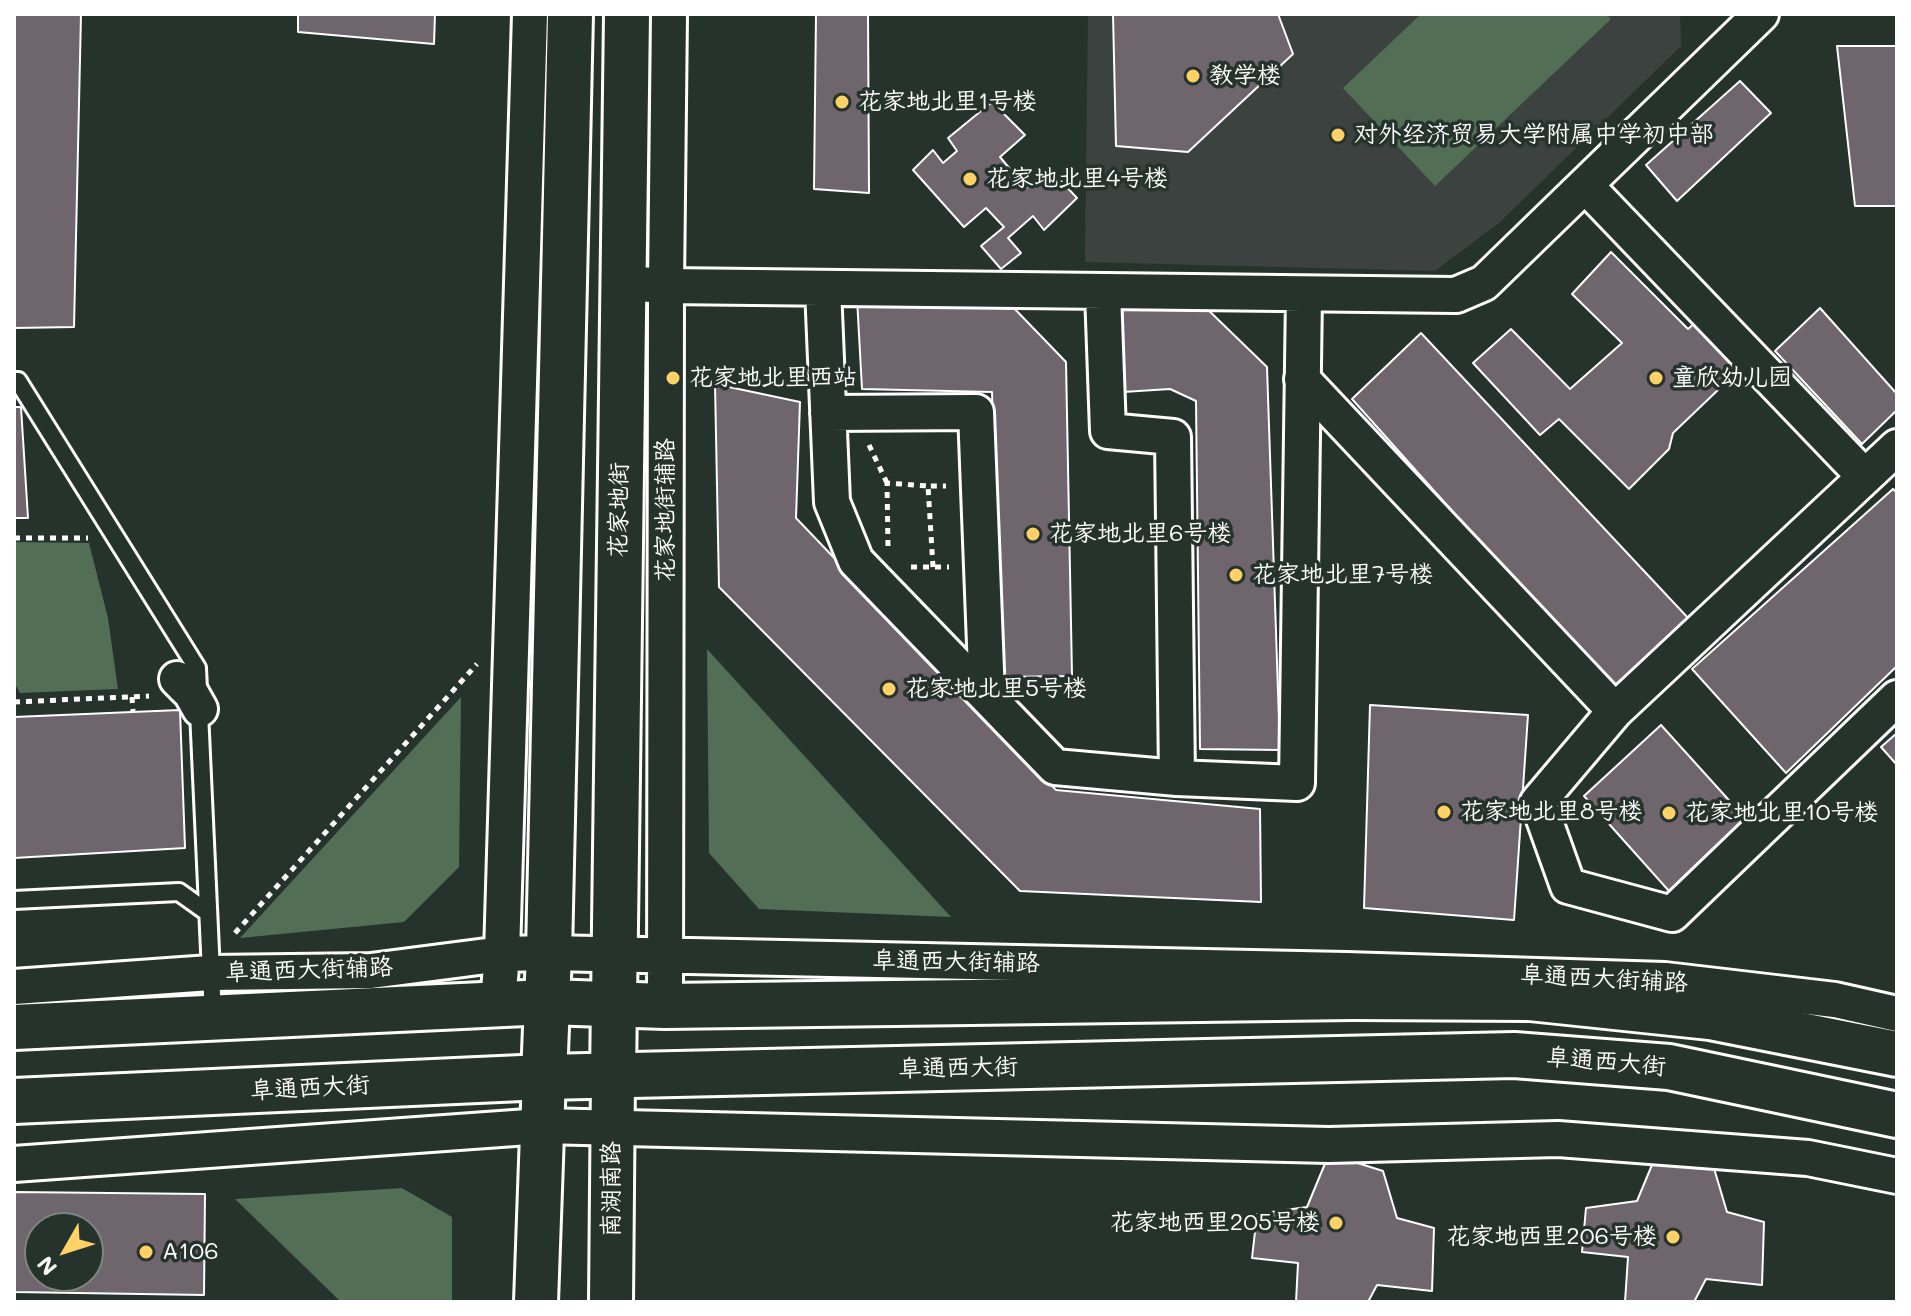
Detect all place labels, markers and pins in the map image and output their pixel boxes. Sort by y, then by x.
place label: 教学楼 [1209,62,1281,90]
marker: 教学楼 [1184,67,1202,85]
place label: 花家地北里1号楼 [858,88,1037,116]
marker: 花家地北里1号楼 [833,93,851,111]
place label: 对外经济贸易大学附属中学初中部 [1354,121,1714,149]
marker: 对外经济贸易大学附属中学初中部 [1329,126,1347,144]
place label: 花家地北里4号楼 [986,165,1168,193]
marker: 花家地北里4号楼 [961,170,979,188]
place label: 花家地北里西站 [689,364,857,392]
place label: 童欣幼儿园 [1672,364,1792,392]
marker: 花家地北里西站 [664,369,682,387]
marker: 童欣幼儿园 [1647,369,1665,387]
place label: 花家地北里6号楼 [1049,520,1231,548]
marker: 花家地北里6号楼 [1024,525,1042,543]
place label: 花家地北里7号楼 [1252,561,1433,589]
marker: 花家地北里7号楼 [1227,566,1245,584]
place label: 花家地北里5号楼 [905,675,1087,703]
marker: 花家地北里5号楼 [880,680,898,698]
place label: 花家地北里8号楼 [1460,798,1643,826]
place label: 花家地北里10号楼 [1685,799,1879,827]
marker: 花家地北里8号楼 [1435,803,1453,821]
marker: 花家地北里10号楼 [1660,804,1678,822]
place label: 花家地西里205号楼 [1110,1209,1320,1237]
marker: 花家地西里205号楼 [1327,1214,1345,1232]
place label: 花家地西里206号楼 [1446,1223,1657,1251]
marker: 花家地西里206号楼 [1664,1228,1682,1246]
place label: A106 [162,1238,219,1266]
marker: A106 [137,1243,155,1261]

